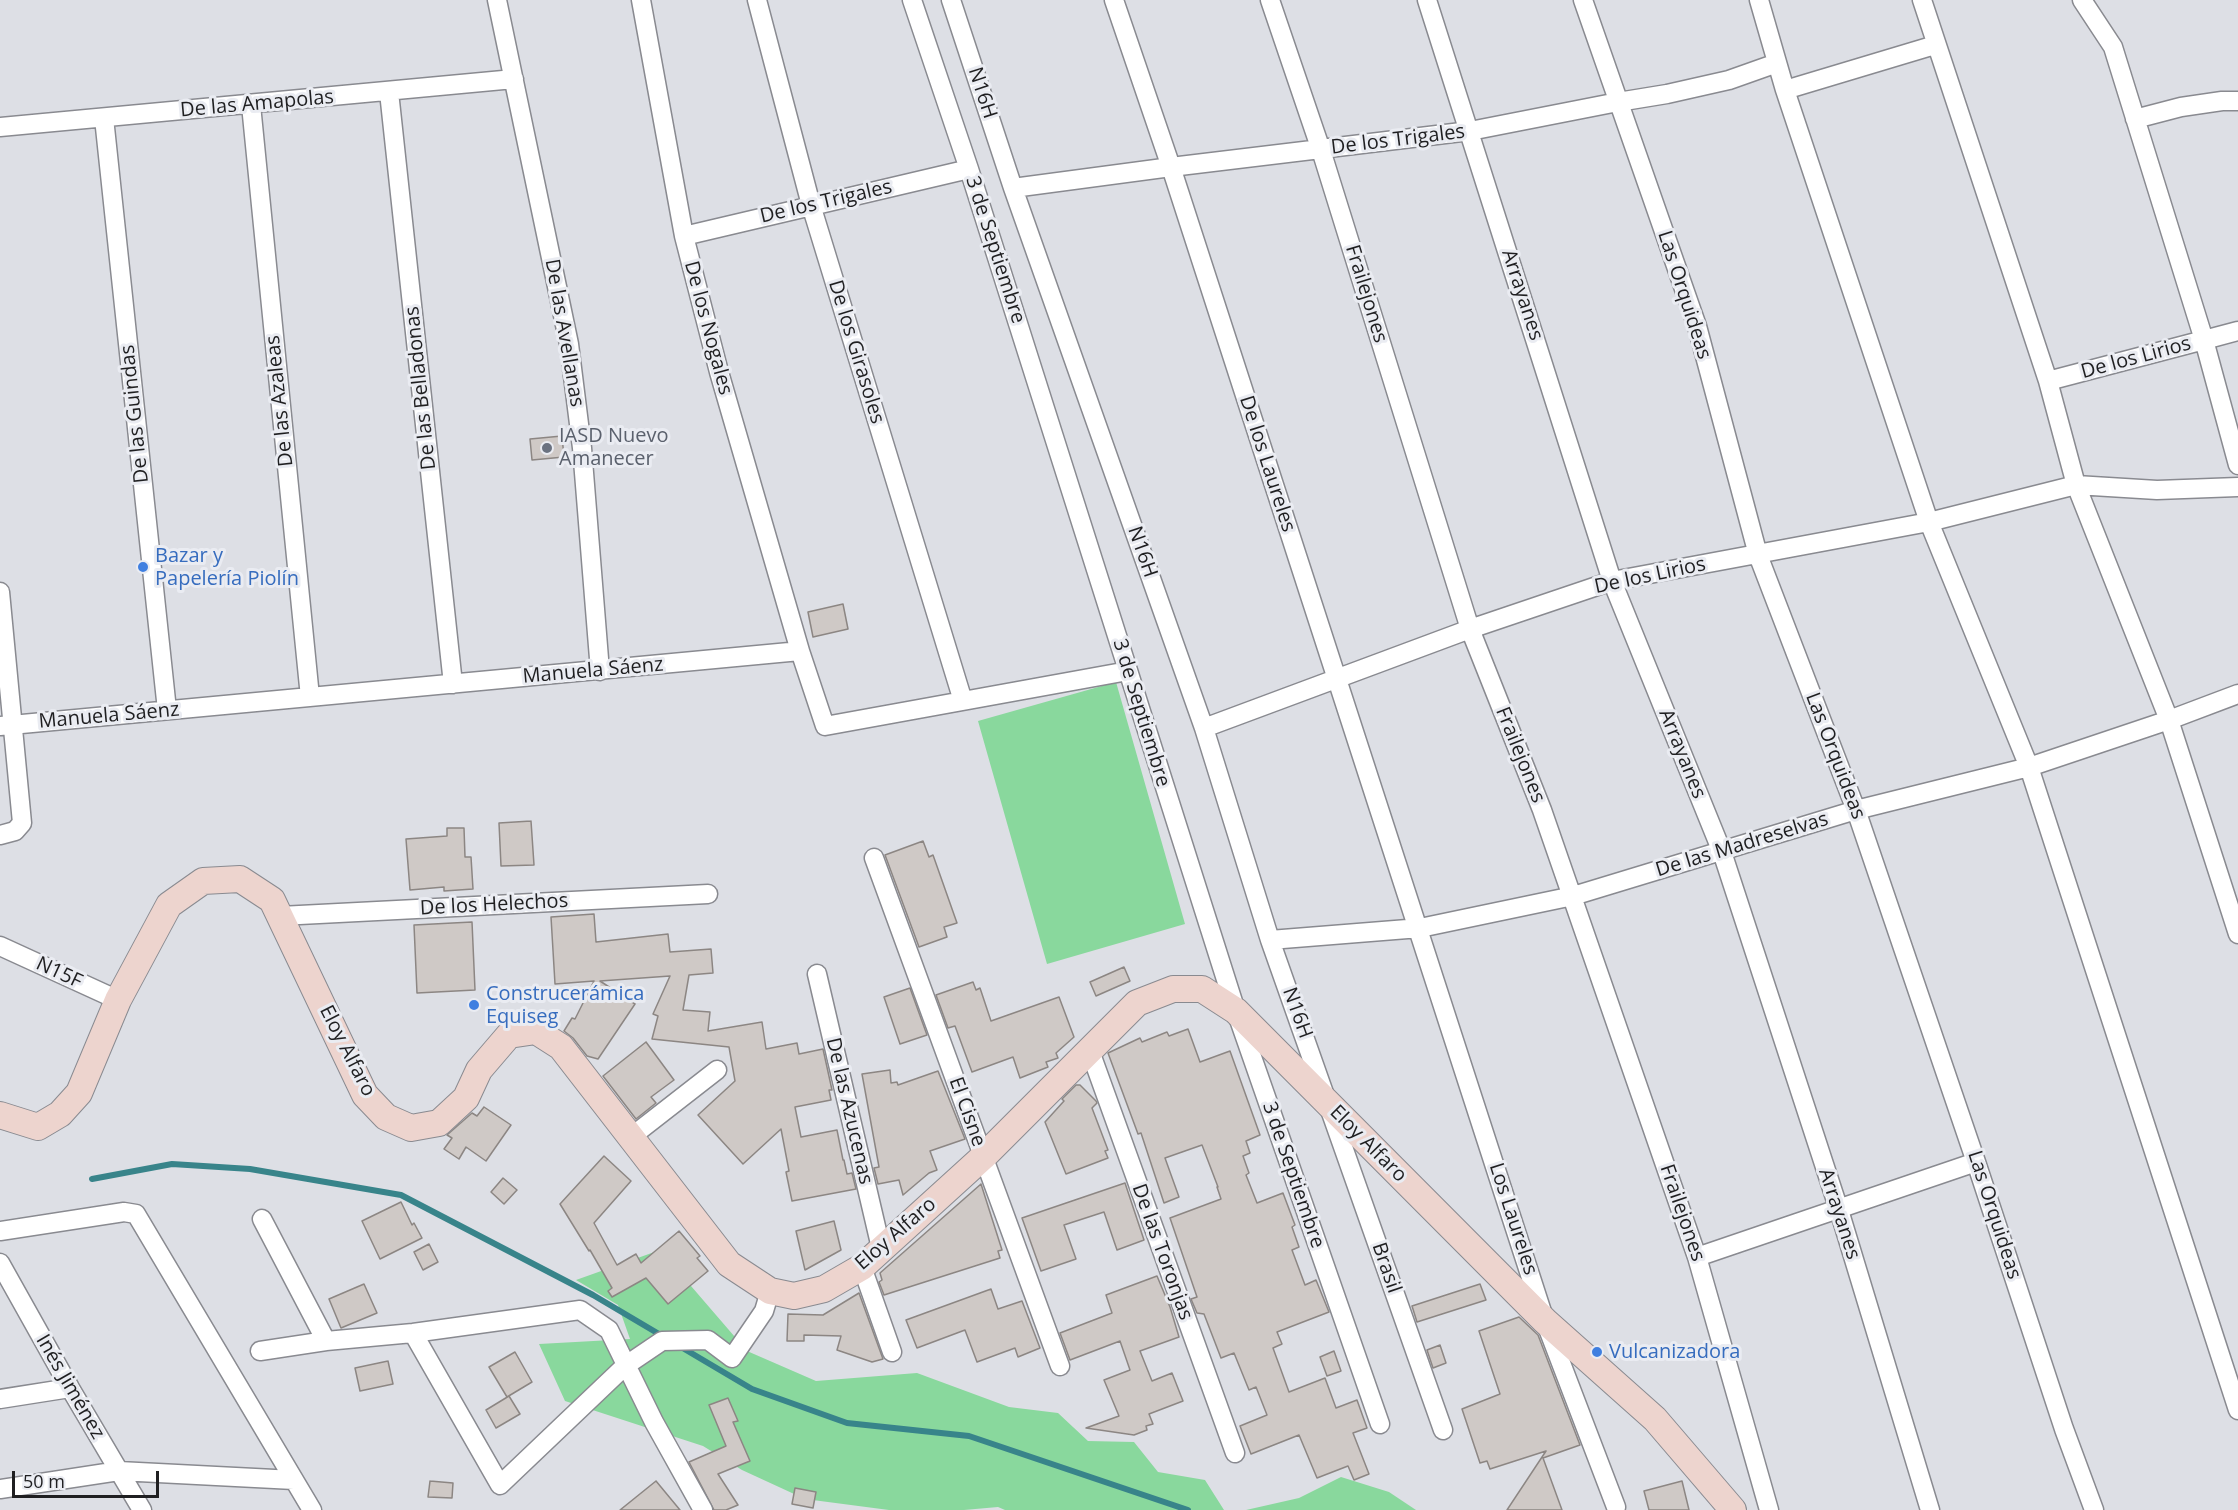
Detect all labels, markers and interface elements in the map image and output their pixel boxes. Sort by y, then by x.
street label: N16H [962,64,1002,122]
street label: De las Amapolas [179,85,335,123]
street label: De los Trigales [1330,120,1466,160]
street label: 3 de Septiembre [960,173,1030,327]
street label: De los Trigales [758,175,894,229]
street label: Las Orquideas [1652,228,1716,362]
street label: Frailejones [1340,242,1392,346]
street label: Arrayanes [1496,246,1548,344]
street label: De las Avellanas [539,257,589,409]
street label: De los Nogales [679,258,737,398]
street label: De los Girasoles [823,277,889,427]
street label: De las Belladonas [400,305,442,471]
street label: De los Lirios [2078,332,2194,384]
street label: De las Azaleas [261,334,299,468]
street label: De las Guindas [116,344,154,484]
street label: De los Laureles [1234,393,1300,535]
place label: IASD Nuevo Amanecer [559,424,668,471]
marker: IASD Nuevo Amanecer [540,441,554,455]
street label: N16H [1122,523,1162,581]
place label: Bazar y Papelería Piolín [155,544,299,591]
street label: De los Lirios [1592,553,1708,599]
marker: Bazar y Papelería Piolín [136,560,150,574]
street label: 3 de Septiembre [1107,636,1175,790]
street label: Manuela Sáenz [522,653,664,689]
street label: Las Orquideas [1800,689,1870,823]
street label: Manuela Sáenz [38,698,180,734]
street label: Frailejones [1490,704,1550,806]
street label: Arrayanes [1653,706,1711,802]
street label: De las Madreselvas [1653,807,1831,883]
street label: De los Helechos [419,889,569,921]
street label: N15F [32,952,86,994]
place label: Construcerámica Equiseg [486,982,644,1029]
street label: N16H [1277,984,1317,1042]
marker: Construcerámica Equiseg [467,998,481,1012]
street label: Eloy Alfaro [314,1001,380,1101]
street label: De las Azucenas [820,1035,878,1187]
street label: El Cisne [943,1074,991,1150]
street label: 3 de Septiembre [1257,1099,1329,1251]
street label: Eloy Alfaro [1324,1100,1412,1188]
street label: Las Orquideas [1962,1148,2026,1282]
street label: Los Laureles [1484,1160,1542,1278]
street label: Frailejones [1654,1161,1710,1265]
street label: Arrayanes [1813,1165,1865,1263]
street label: De las Toronjas [1126,1181,1198,1323]
street label: Eloy Alfaro [851,1192,941,1276]
street label: Brasil [1366,1240,1406,1296]
street label: Inés Jiménez [30,1330,110,1444]
place label: Vulcanizadora [1609,1340,1740,1364]
marker: Vulcanizadora [1590,1345,1604,1359]
scale bar [15,1459,162,1497]
text: 50 m [23,1469,65,1493]

